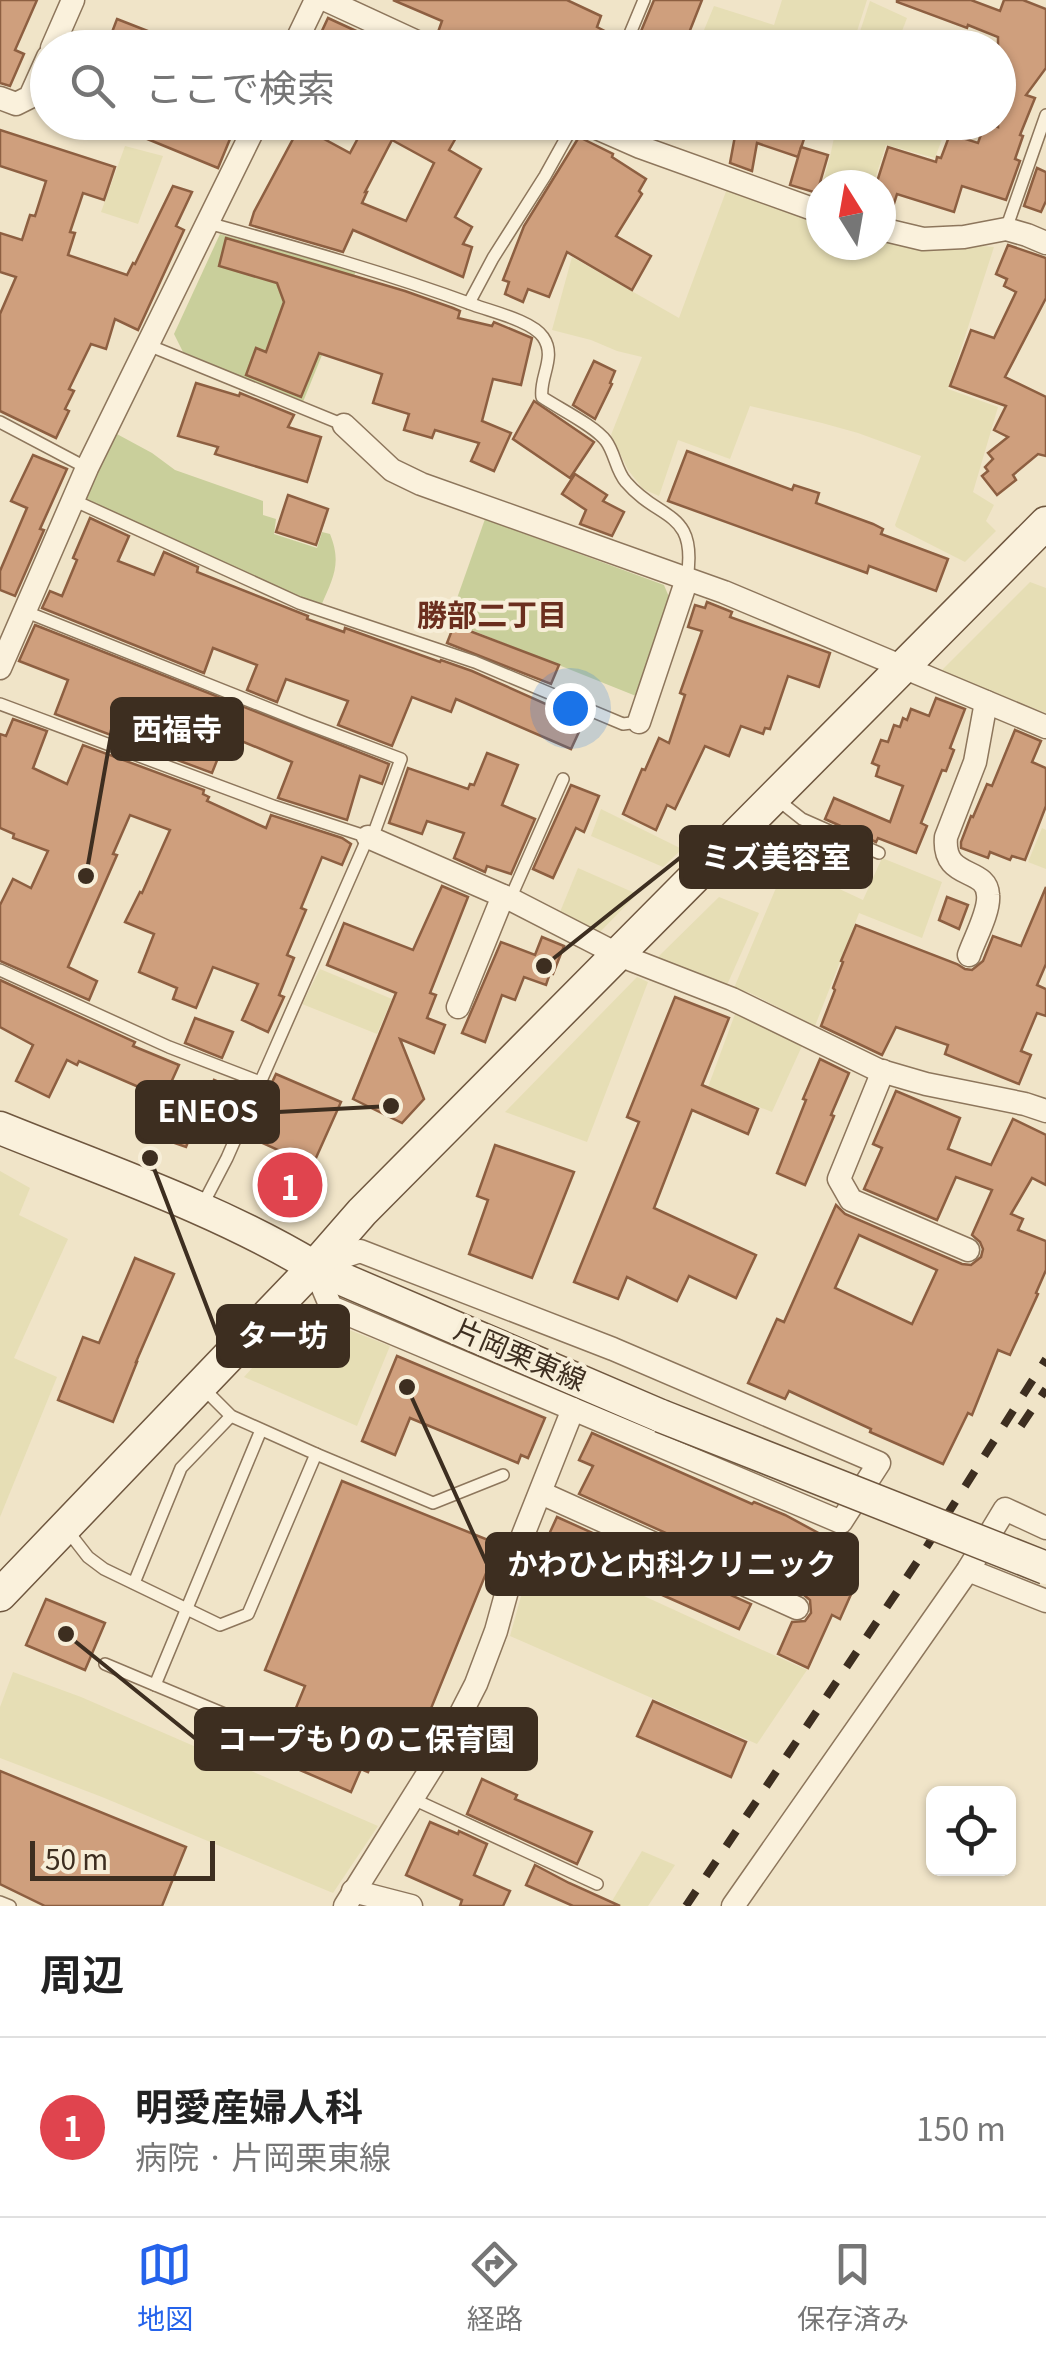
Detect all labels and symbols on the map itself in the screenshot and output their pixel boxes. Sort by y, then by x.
north arrow [806,170,896,260]
district label: 勝部二丁目 [417,591,567,635]
your location [545,683,596,734]
callout: 西福寺 [112,699,242,759]
text: 西福寺 [132,705,222,749]
callout: ミズ美容室 [681,827,871,887]
text: ミズ美容室 [701,833,851,877]
callout: ENEOS [137,1082,278,1142]
text: ENEOS [157,1087,259,1131]
pin: 1 [258,1148,322,1222]
callout: ター坊 [218,1306,348,1366]
street label: 片岡栗東線 [449,1307,593,1399]
text: ター坊 [238,1311,328,1355]
callout: かわひと内科クリニック [487,1534,857,1594]
text: かわひと内科クリニック [507,1540,837,1584]
callout: コープもりのこ保育園 [196,1709,536,1769]
text: コープもりのこ保育園 [217,1715,515,1759]
scale bar [30,1836,215,1880]

